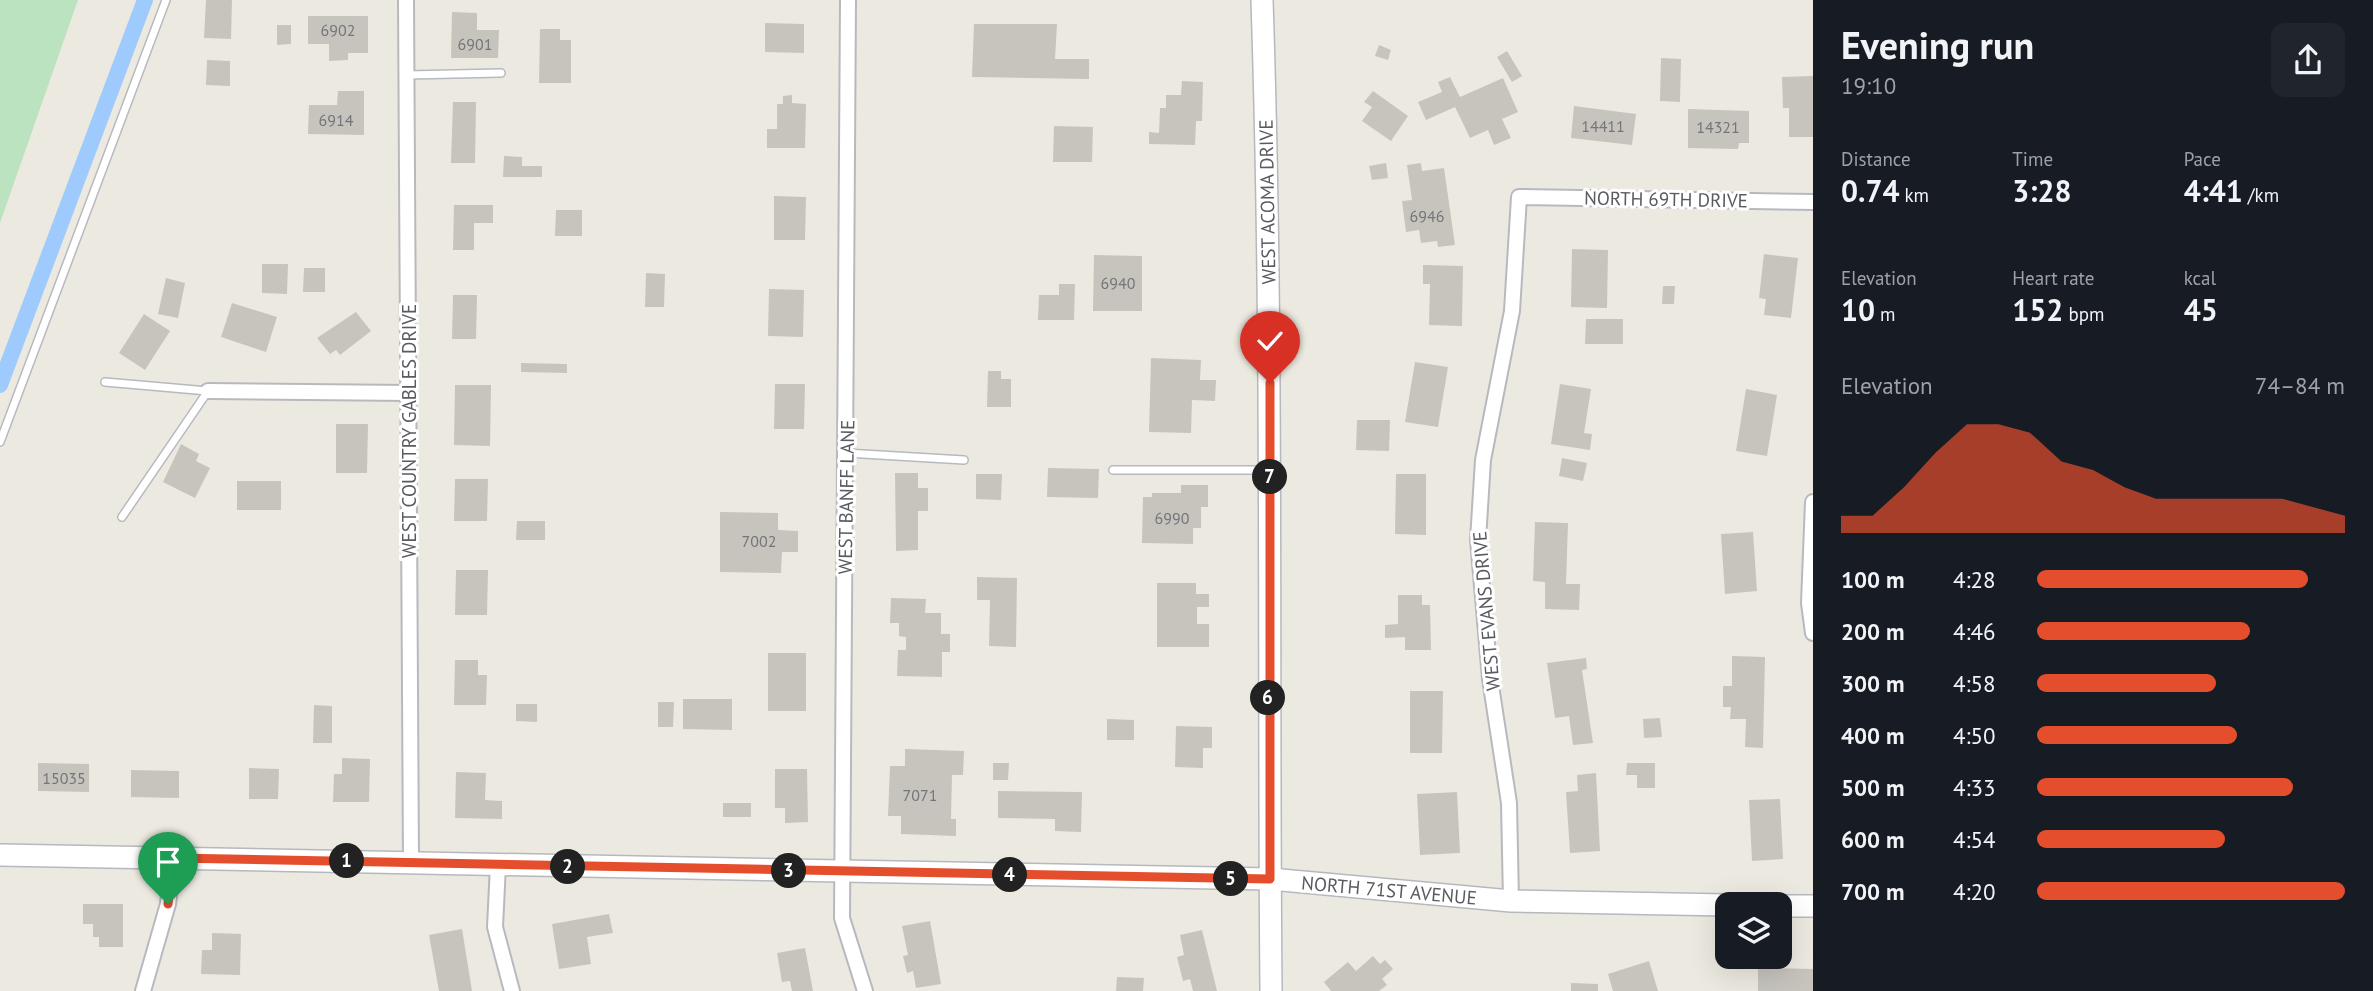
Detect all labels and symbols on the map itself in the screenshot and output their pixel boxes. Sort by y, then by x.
house number: 6902 [321,20,355,40]
house number: 6901 [458,34,492,54]
house number: 6914 [319,110,354,130]
house number: 14411 [1581,116,1625,136]
house number: 14321 [1696,117,1740,137]
street label: WEST ACOMA DRIVE [1254,119,1280,285]
street label: NORTH 69TH DRIVE [1584,186,1748,212]
house number: 6946 [1410,206,1444,226]
house number: 6940 [1101,273,1136,293]
street label: WEST COUNTRY GABLES DRIVE [397,304,421,558]
pin [1240,311,1300,383]
street label: WEST BANFF LANE [833,419,859,575]
pin: 7 [1252,460,1288,494]
house number: 6990 [1155,508,1190,528]
street label: WEST EVANS DRIVE [1467,530,1505,692]
house number: 7002 [742,531,776,551]
pin: 6 [1250,680,1286,716]
house number: 15035 [42,768,86,788]
house number: 7071 [903,785,937,805]
pin [138,832,198,904]
pin: 1 [330,844,364,878]
pin: 2 [550,850,586,884]
pin: 3 [772,854,806,888]
pin: 4 [992,858,1028,892]
pin: 5 [1214,862,1248,896]
street label: NORTH 71ST AVENUE [1300,870,1478,910]

